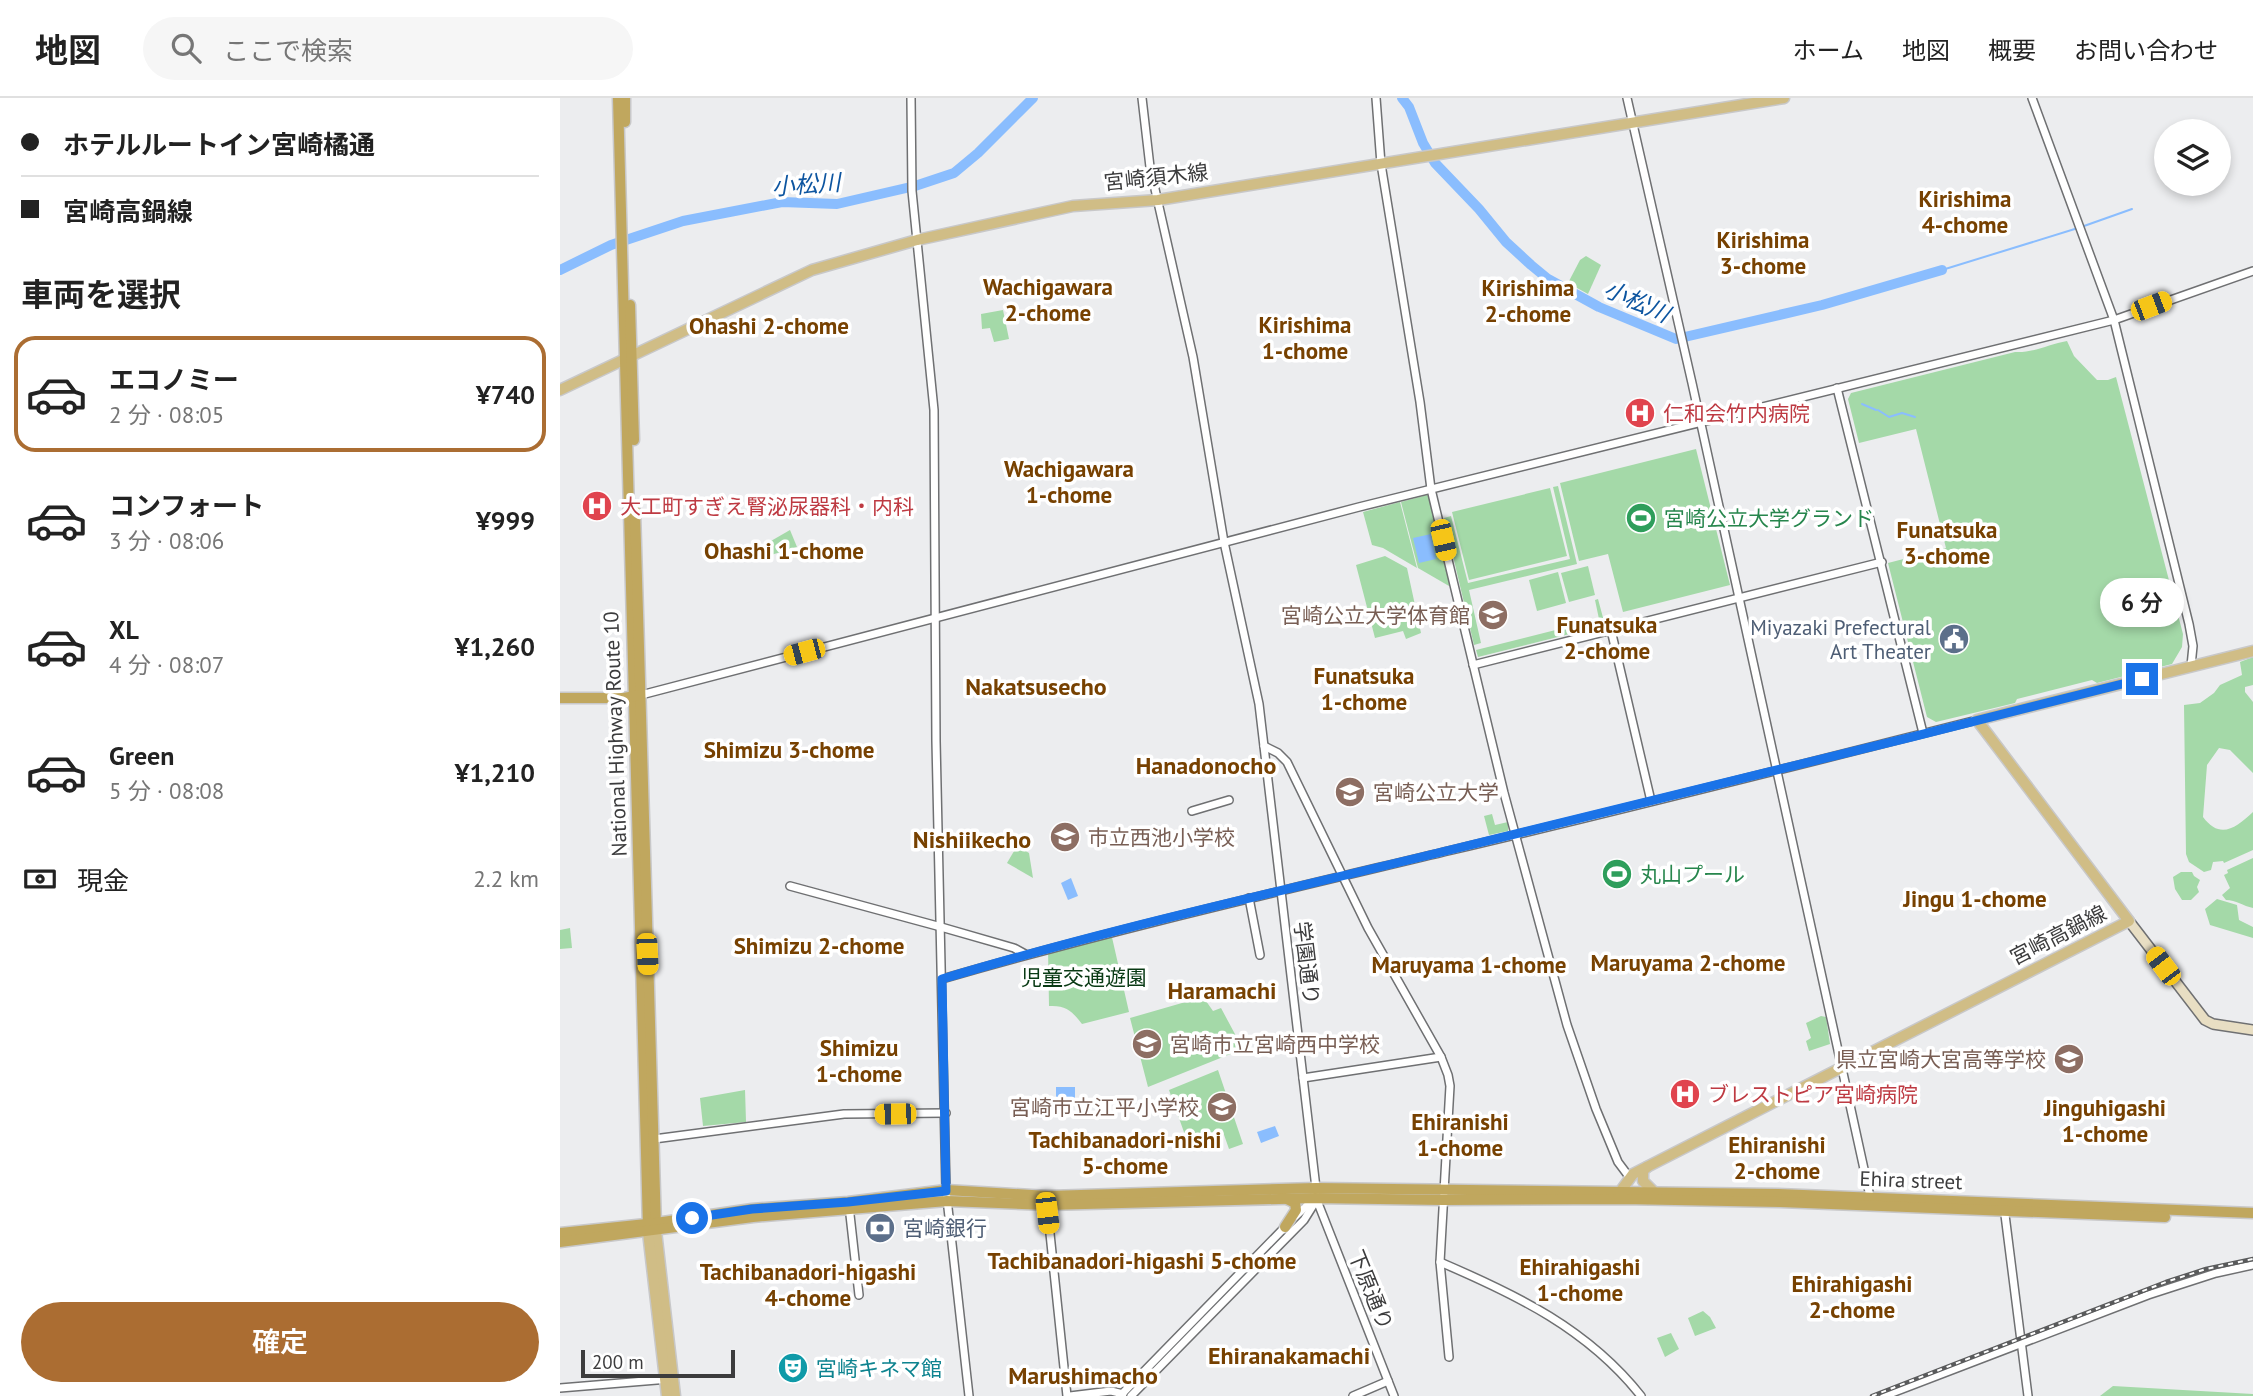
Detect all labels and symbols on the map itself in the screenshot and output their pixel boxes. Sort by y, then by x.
street label: 宮崎須木線 [1102,158,1210,196]
water label: 小松川 [771,167,844,201]
district label: Kirishima 4-chome [1918,184,2012,239]
district label: Kirishima 3-chome [1716,225,1810,280]
district label: Wachigawara 2-chome [983,272,1113,327]
district label: Kirishima 2-chome [1481,273,1575,328]
water label: 小松川 [1600,274,1677,329]
car [2128,289,2175,323]
district label: Kirishima 1-chome [1258,310,1352,365]
district label: Ohashi 2-chome [689,311,849,340]
hospital icon: 仁和会竹内病院 [1623,396,1657,430]
place label: 仁和会竹内病院 [1663,400,1810,427]
district label: Wachigawara 1-chome [1004,454,1134,509]
hospital icon: 大工町すぎえ腎泌尿器科・内科 [580,489,614,523]
place label: 大工町すぎえ腎泌尿器科・内科 [620,493,914,520]
sports icon: 宮崎公立大学グランド [1624,501,1658,535]
place label: 宮崎公立大学グランド [1664,505,1874,532]
district label: Funatsuka 3-chome [1897,515,1997,570]
car [1429,517,1458,563]
district label: Ohashi 1-chome [704,536,864,565]
callout: 6 分 [2100,578,2184,626]
school or university icon: 宮崎公立大学体育館 [1476,598,1510,632]
place label: 宮崎公立大学体育館 [1281,602,1470,629]
district label: Funatsuka 2-chome [1557,610,1657,665]
street label: National Highway Route 10 [597,611,633,857]
place label: Miyazaki Prefectural Art Theater [1750,614,1931,665]
public building icon: Miyazaki Prefectural Art Theater [1937,622,1971,656]
car [781,636,828,668]
district label: Funatsuka 1-chome [1314,661,1414,716]
route end [2126,663,2158,695]
district label: Nakatsusecho [965,671,1107,702]
district label: Shimizu 3-chome [704,735,874,764]
district label: Hanadonocho [1136,750,1276,781]
school or university icon: 宮崎公立大学 [1333,775,1367,809]
place label: 宮崎公立大学 [1373,779,1499,806]
school or university icon: 市立西池小学校 [1048,820,1082,854]
district label: Nishiikecho [913,824,1031,855]
place label: 市立西池小学校 [1088,824,1235,851]
sports icon: 丸山プール [1600,857,1634,891]
place label: 丸山プール [1640,861,1745,888]
district label: Jingu 1-chome [1902,884,2047,913]
street label: 宮崎高鍋線 [2005,899,2111,971]
street label: 学園通り [1288,920,1326,1006]
district label: Shimizu 2-chome [734,931,904,960]
car [636,932,659,976]
car [2142,943,2185,989]
district label: Maruyama 2-chome [1591,948,1785,977]
district label: Maruyama 1-chome [1372,950,1566,979]
park label: 児童交通遊園 [1021,964,1147,991]
district label: Haramachi [1167,975,1277,1006]
school or university icon: 宮崎市立宮崎西中学校 [1130,1027,1164,1061]
place label: 宮崎市立宮崎西中学校 [1170,1031,1380,1058]
district label: Shimizu 1-chome [816,1033,902,1088]
school or university icon: 県立宮崎大宮高等学校 [2052,1042,2086,1076]
place label: 県立宮崎大宮高等学校 [1836,1046,2046,1073]
hospital icon: ブレストピア宮崎病院 [1668,1077,1702,1111]
place label: ブレストピア宮崎病院 [1708,1081,1918,1108]
school or university icon: 宮崎市立江平小学校 [1205,1090,1239,1124]
district label: Jinguhigashi 1-chome [2043,1093,2166,1148]
place label: 宮崎市立江平小学校 [1010,1094,1199,1121]
car [874,1103,917,1125]
district label: Ehiranishi 1-chome [1411,1107,1509,1162]
district label: Tachibanadori-nishi 5-chome [1029,1125,1221,1180]
district label: Ehiranishi 2-chome [1728,1130,1826,1185]
street label: Ehira street [1859,1165,1963,1195]
car [1035,1191,1060,1235]
route start [676,1202,708,1234]
bank icon: 宮崎銀行 [863,1211,897,1245]
place label: 宮崎銀行 [903,1215,987,1242]
district label: Tachibanadori-higashi 5-chome [988,1246,1296,1275]
street label: 下原通り [1343,1246,1399,1334]
district label: Ehirahigashi 1-chome [1519,1252,1641,1307]
district label: Tachibanadori-higashi 4-chome [700,1257,916,1312]
district label: Ehirahigashi 2-chome [1791,1269,1913,1324]
district label: Ehiranakamachi [1208,1340,1370,1371]
scale bar [581,1347,735,1379]
theatre icon: 宮崎キネマ館 [776,1351,810,1385]
place label: 宮崎キネマ館 [816,1355,942,1382]
district label: Marushimacho [1008,1360,1158,1391]

